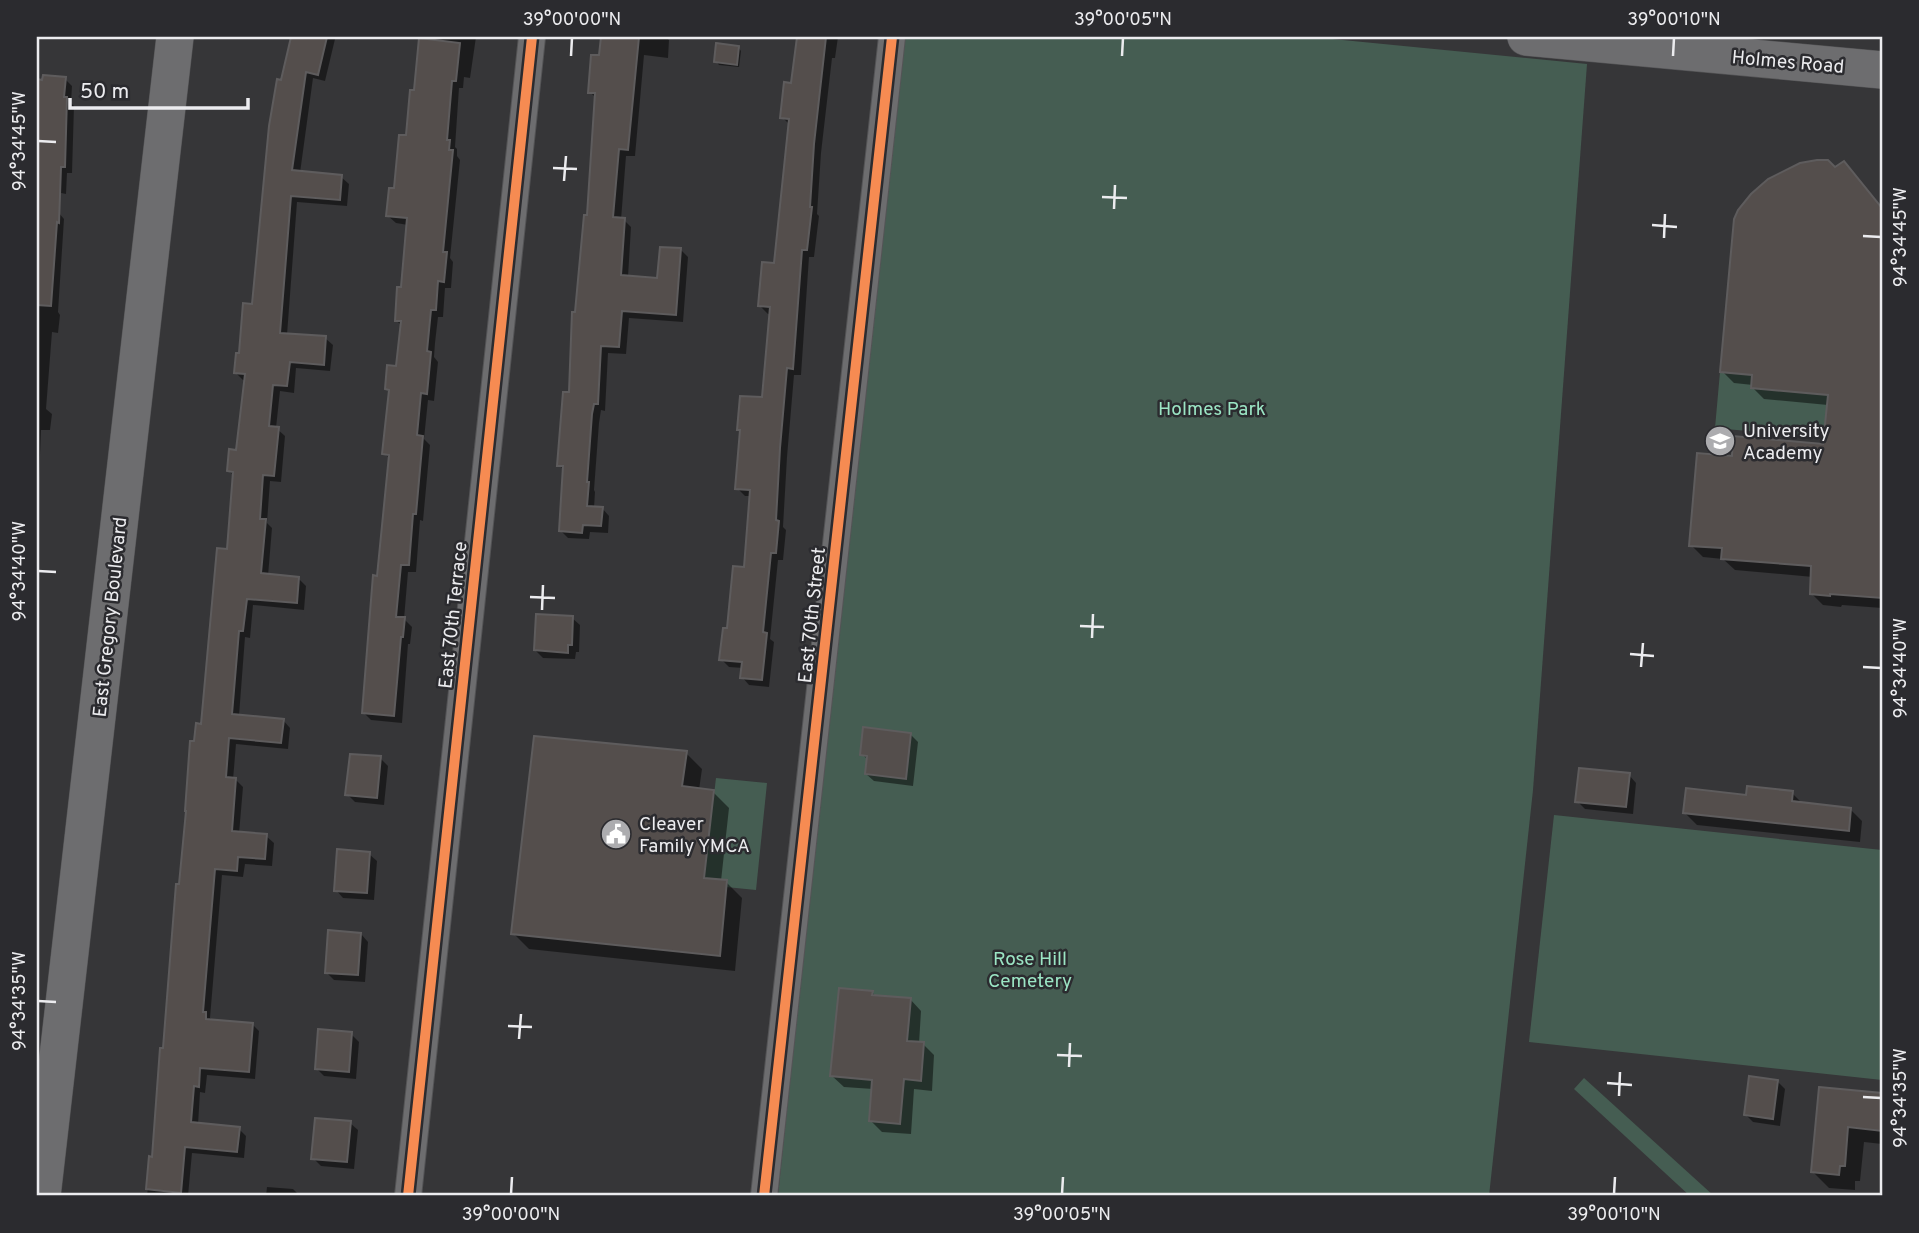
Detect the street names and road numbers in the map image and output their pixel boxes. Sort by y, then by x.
street label: Holmes Road [1731,46,1845,80]
street label: East Gregory Boulevard [89,516,133,719]
street label: East 70th Terrace [434,540,474,690]
street label: East 70th Street [794,546,832,684]

